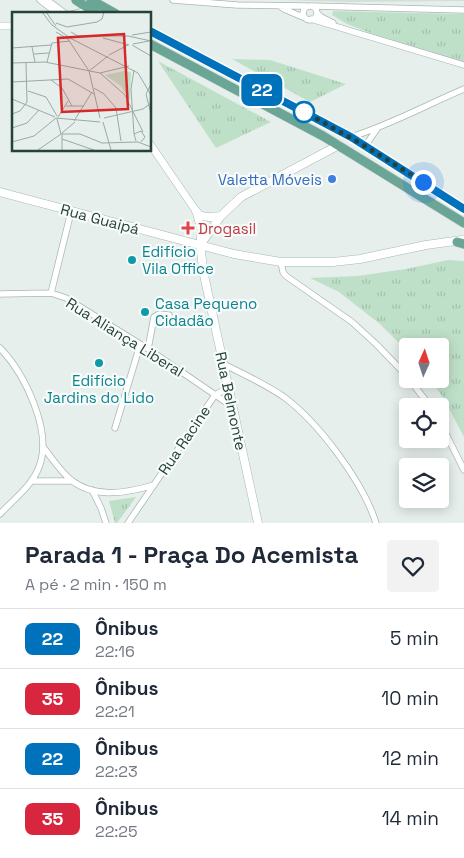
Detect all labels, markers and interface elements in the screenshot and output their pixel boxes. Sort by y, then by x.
inset map [12,12,151,151]
line badge: 22 [240,74,284,106]
text: 22 [251,78,273,101]
unlabelled marker [293,101,315,123]
place label: Valetta Móveis [218,170,322,189]
your location [411,170,436,195]
marker: Valetta Móveis [326,173,338,185]
street label: Rua Guaipá [59,199,142,239]
place label: Drogasil [198,219,256,238]
marker: Drogasil [182,222,194,234]
place label: Edifício Vila Office [142,242,214,278]
marker: Edifício Vila Office [126,254,138,266]
street label: Rua Aliança Liberal [63,293,187,381]
place label: Casa Pequeno Cidadão [155,294,257,330]
marker: Casa Pequeno Cidadão [139,306,151,318]
north arrow [399,338,449,388]
map controls [399,338,449,508]
street label: Rua Belmonte [211,350,251,452]
marker: Edifício Jardins do Lido [93,357,105,369]
place label: Edifício Jardins do Lido [44,371,154,407]
button: locate [399,398,449,448]
street label: Rua Racine [154,402,214,478]
button: layers [399,458,449,508]
text: Parada 1 - Praça Do Acemista [25,539,358,570]
button: heart [387,540,439,592]
text: A pé · 2 min · 150 m [25,574,167,595]
text: Ônibus [95,616,158,641]
text: 5 min [390,626,439,651]
text: 22 [42,627,63,650]
text: 22:16 [95,641,135,662]
text: Ônibus [95,676,158,701]
text: 10 min [381,686,439,711]
text: 35 [42,687,63,710]
text: 22:21 [95,701,135,722]
text: Ônibus [95,736,158,761]
text: 12 min [382,746,439,771]
text: 22 [42,747,63,770]
text: 22:23 [95,761,138,782]
text: Ônibus [95,796,158,821]
text: 14 min [382,806,439,831]
text: 35 [42,807,63,830]
text: 22:25 [95,821,138,842]

